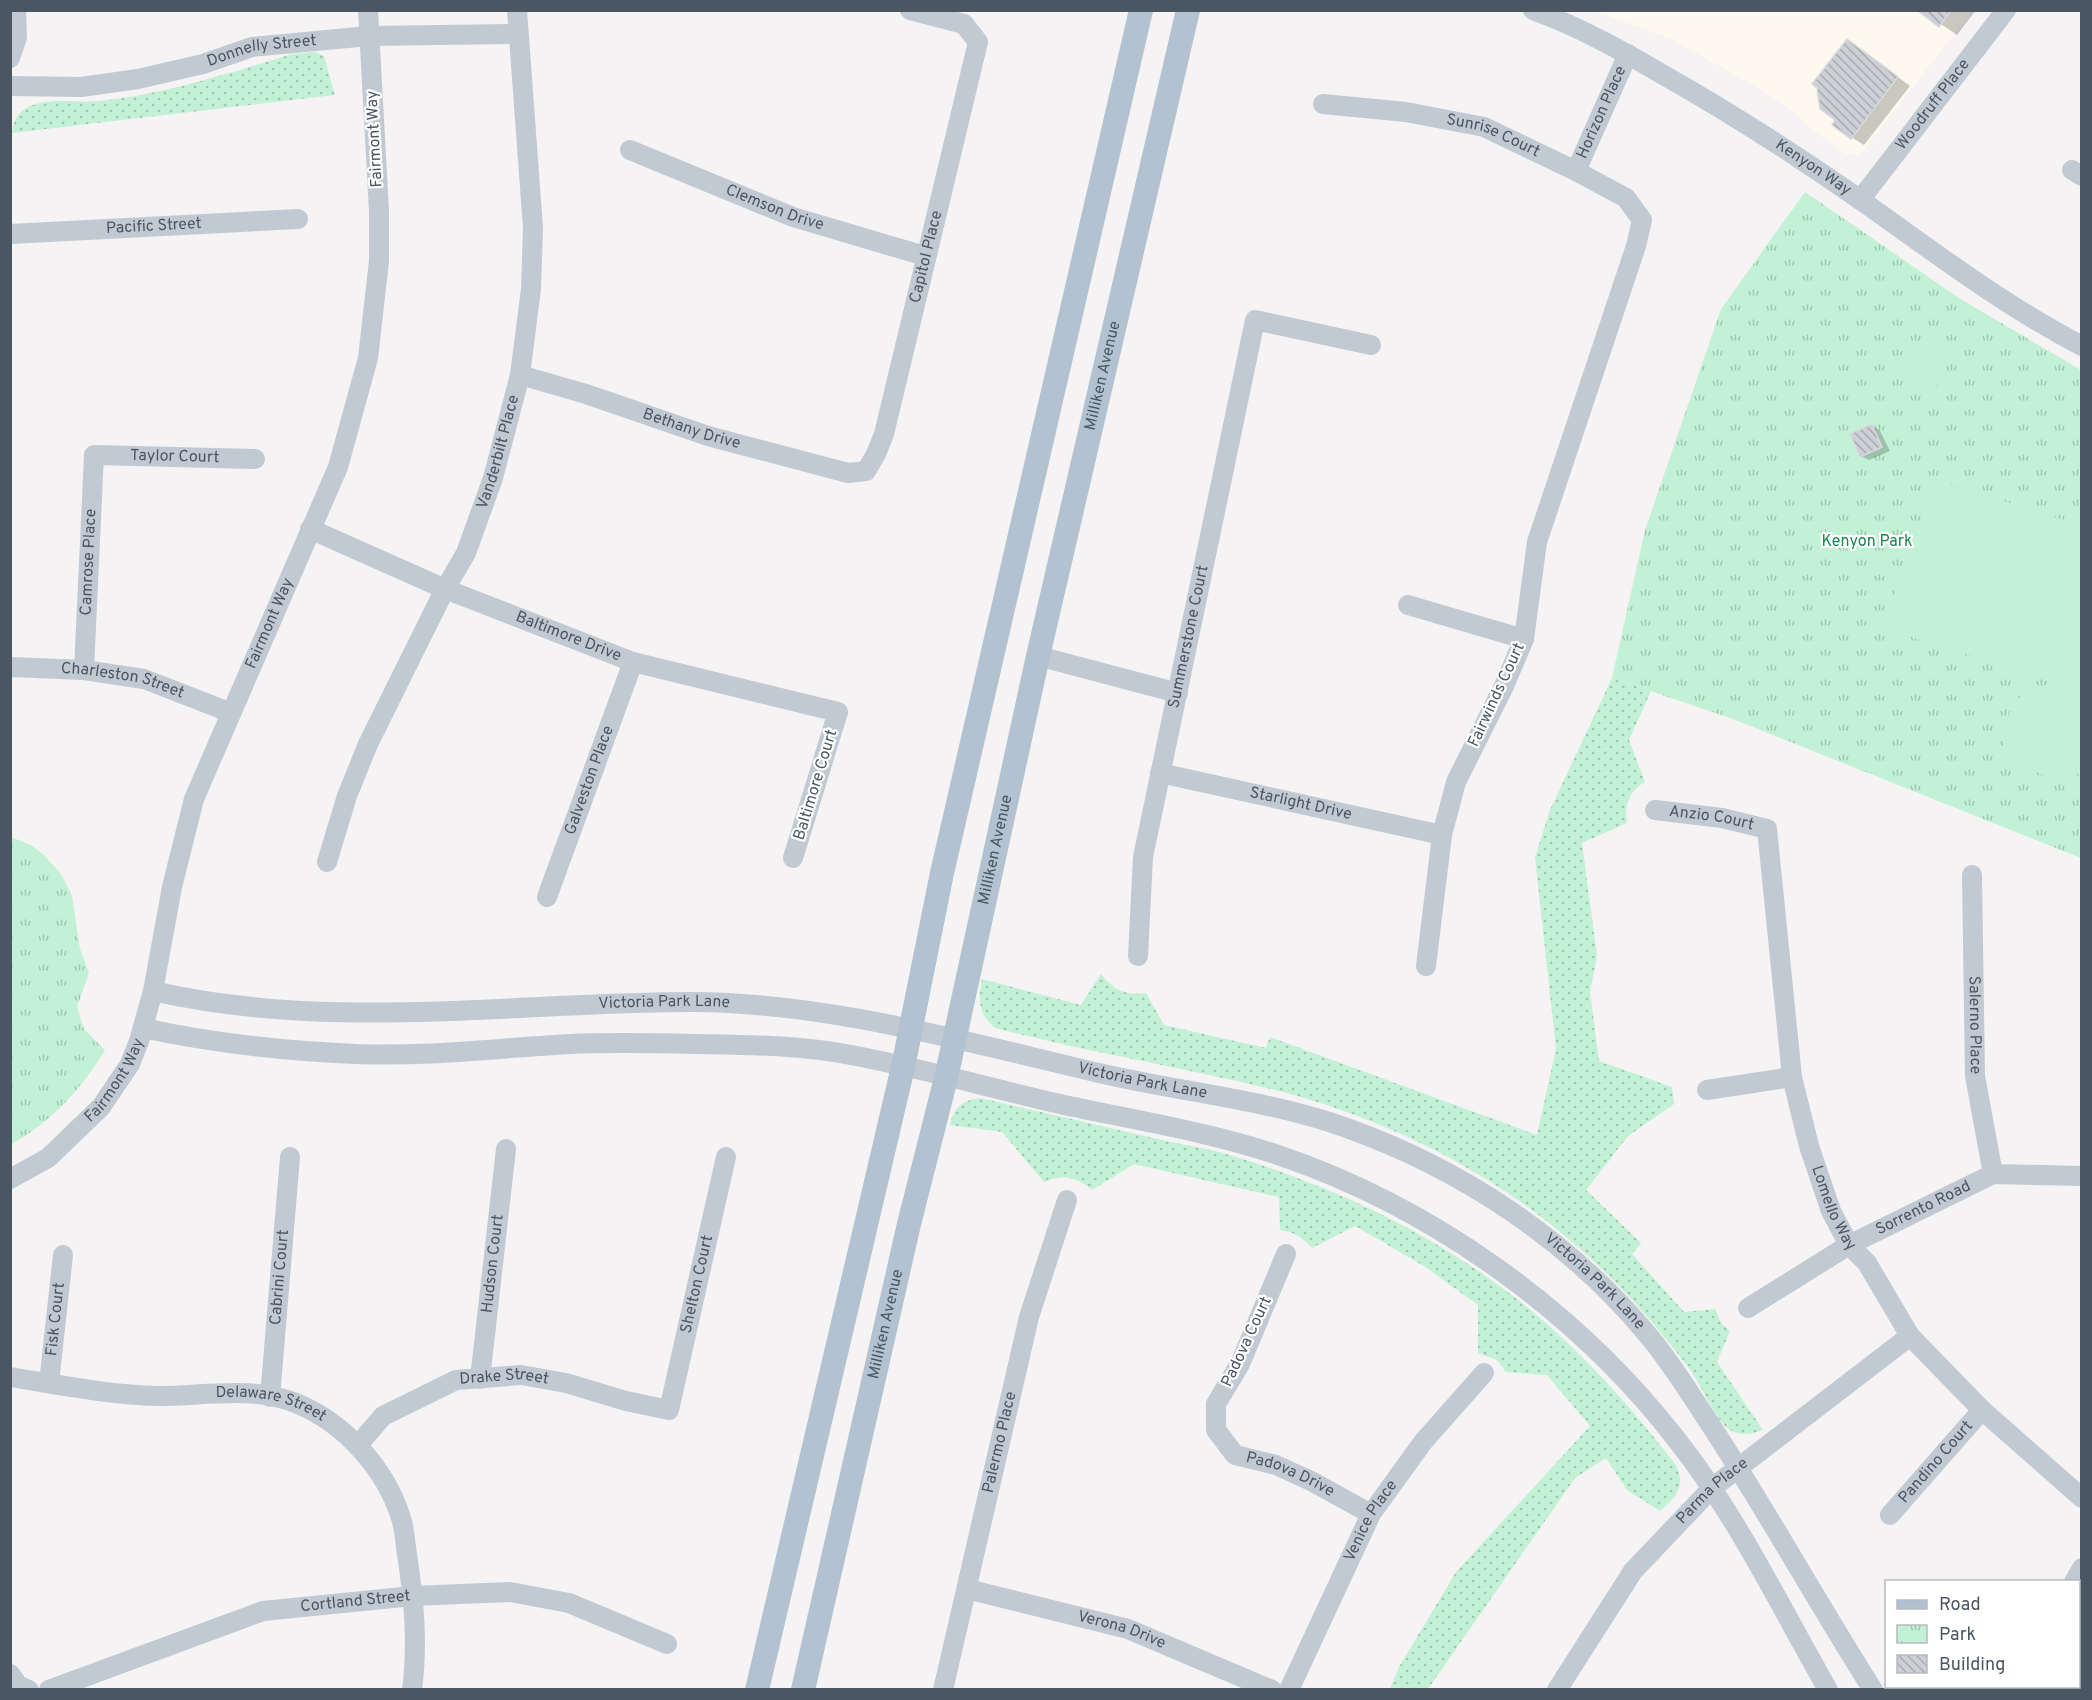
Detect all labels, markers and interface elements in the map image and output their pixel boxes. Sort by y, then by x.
street label: Donnelly Street [204,31,317,72]
street label: Woodruff Place [1892,55,1975,154]
street label: Horizon Place [1573,63,1631,162]
street label: Fairmont Way [362,90,388,188]
street label: Sunrise Court [1445,110,1543,162]
street label: Kenyon Way [1771,135,1855,200]
street label: Clemson Drive [722,180,826,236]
street label: Capitol Place [906,209,947,305]
street label: Pacific Street [105,214,202,239]
street label: Milliken Avenue [1081,319,1125,433]
street label: Vanderbilt Place [473,393,524,512]
street label: Bethany Drive [640,404,743,454]
street label: Taylor Court [130,446,220,468]
street label: Camrose Place [77,508,101,616]
park label: Kenyon Park [1822,532,1912,552]
street label: Summerstone Court [1164,563,1214,710]
street label: Fairmont Way [242,575,299,672]
street label: Baltimore Drive [513,607,624,666]
street label: Fairwinds Court [1464,640,1530,750]
street label: Charleston Street [61,659,187,704]
street label: Galveston Place [560,723,619,838]
street label: Baltimore Court [790,727,842,843]
street label: Starlight Drive [1248,783,1354,825]
street label: Milliken Avenue [974,793,1017,907]
street label: Anzio Court [1668,802,1756,835]
street label: Salerno Place [1964,975,1985,1075]
street label: Victoria Park Lane [598,992,731,1014]
street label: Fairmont Way [81,1035,149,1127]
street label: Victoria Park Lane [1076,1058,1209,1104]
street label: Lomello Way [1806,1163,1860,1256]
street label: Sorrento Road [1873,1176,1974,1240]
street label: Hudson Court [478,1213,509,1314]
street label: Cabrini Court [266,1229,294,1326]
street label: Victoria Park Lane [1540,1229,1649,1334]
street label: Shelton Court [677,1233,718,1335]
street label: Milliken Avenue [864,1268,908,1381]
street label: Fisk Court [42,1282,70,1357]
street label: Padova Court [1217,1294,1277,1390]
street label: Drake Street [459,1365,550,1390]
street label: Delaware Street [215,1383,330,1427]
street label: Palermo Place [979,1390,1021,1495]
street label: Pandino Court [1894,1417,1978,1508]
street label: Padova Drive [1244,1448,1338,1502]
street label: Parma Place [1672,1454,1752,1529]
street label: Venice Place [1340,1476,1402,1565]
legend [1885,1580,2080,1688]
street label: Cortland Street [299,1586,411,1617]
text: Road [1939,1594,1981,1617]
street label: Verona Drive [1075,1607,1169,1654]
text: Park [1939,1624,1976,1647]
text: Building [1939,1654,2005,1677]

